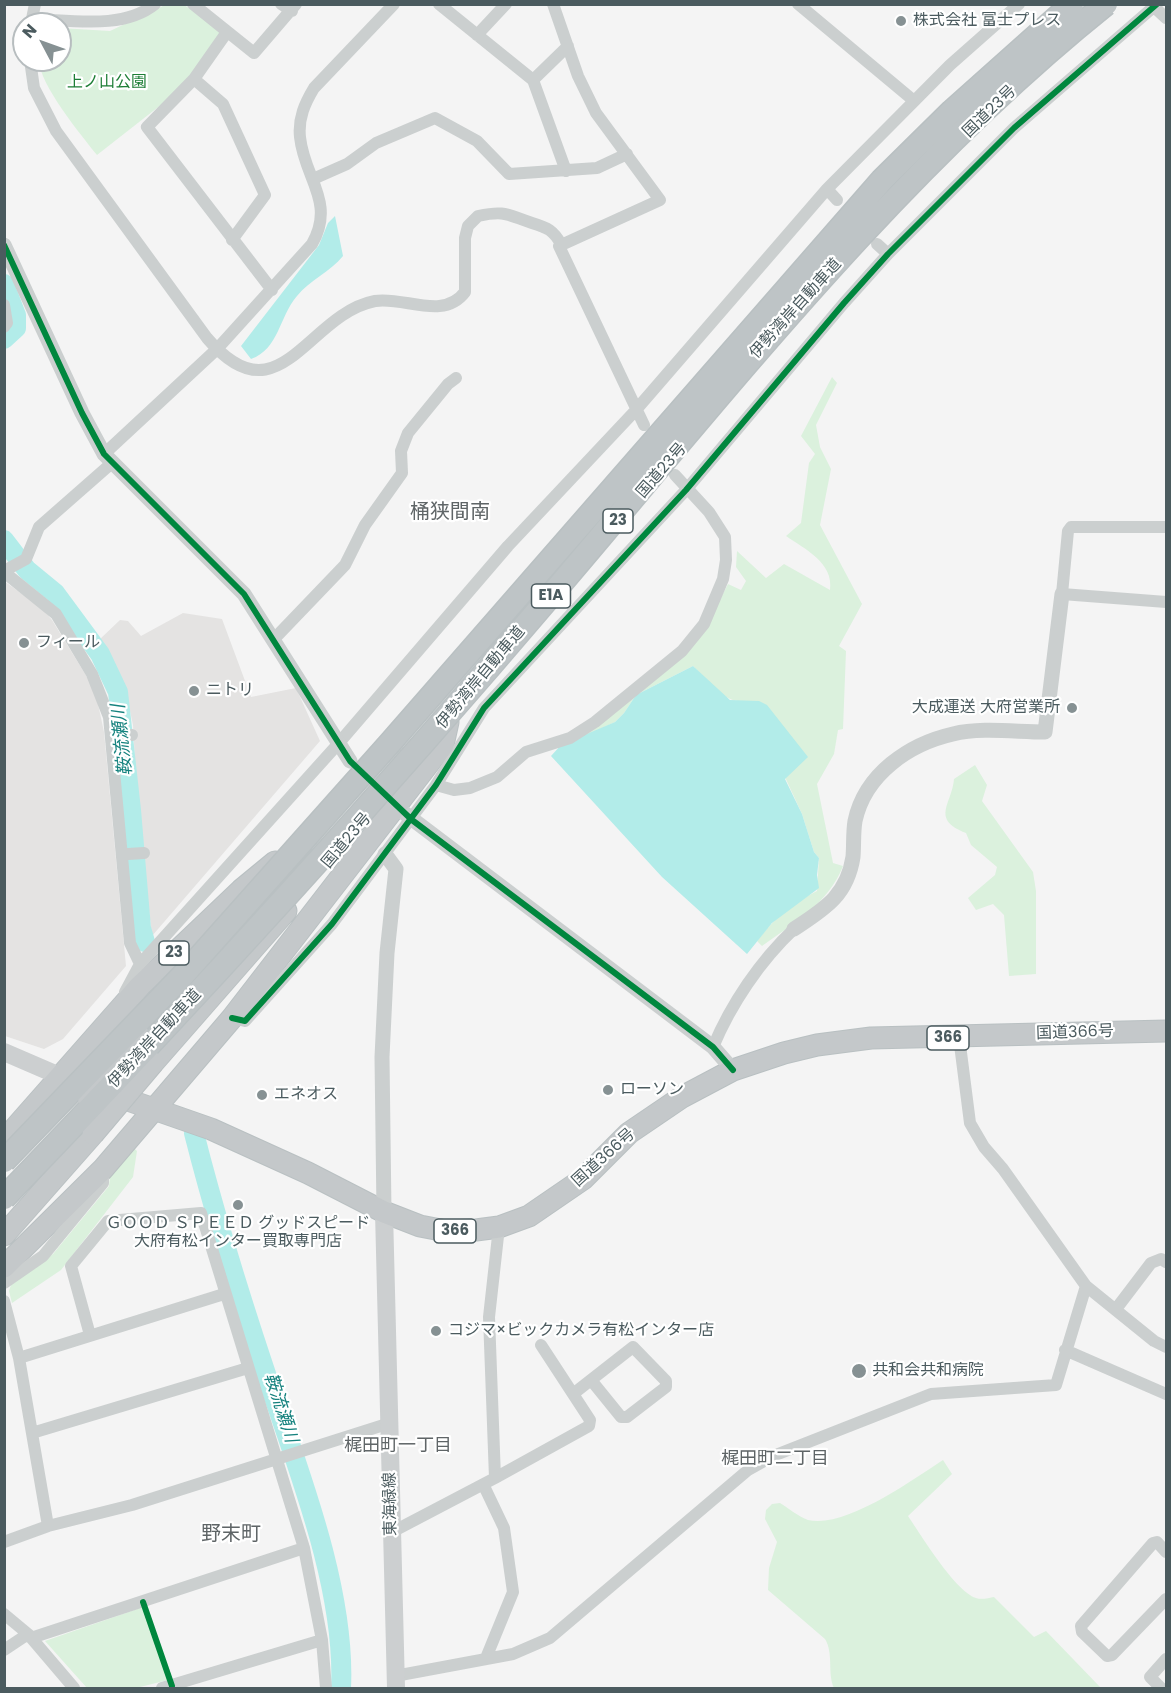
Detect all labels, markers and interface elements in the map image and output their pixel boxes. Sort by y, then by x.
place label: 株式会社 富士プレス [913,11,1061,31]
north arrow [12,12,72,72]
marker: 株式会社 富士プレス [894,14,908,28]
text: N [17,19,42,43]
park label: 上ノ山公園 [67,73,147,93]
street label: 国道23号 [959,82,1021,142]
street label: 伊勢湾岸自動車道 [746,255,846,363]
street label: 国道23号 [633,440,691,502]
district label: 桶狭間南 [410,501,490,525]
road number: 23 [603,509,633,533]
road number: E1A [532,584,570,608]
street label: 伊勢湾岸自動車道 [433,623,529,733]
place label: フィール [36,633,100,653]
marker: フィール [17,636,31,650]
place label: ニトリ [206,681,254,701]
marker: ニトリ [187,684,201,698]
place label: 大成運送 大府営業所 [912,698,1060,718]
marker: 大成運送 大府営業所 [1065,701,1079,715]
water label: 鞍流瀬川 [108,703,138,777]
street label: 国道23号 [318,809,376,873]
road number: 23 [159,941,189,965]
street label: 伊勢湾岸自動車道 [104,986,206,1092]
street label: 国道366号 [1036,1022,1114,1044]
road number: 366 [927,1026,969,1050]
place label: ローソン [620,1080,684,1100]
marker: ローソン [601,1083,615,1097]
place label: エネオス [274,1085,338,1105]
marker: エネオス [255,1088,269,1102]
street label: 国道366号 [569,1125,639,1191]
marker: ＧＯＯＤ ＳＰＥＥＤ グッドスピード 大府有松インター買取専門店 [231,1198,245,1212]
place label: ＧＯＯＤ ＳＰＥＥＤ グッドスピード 大府有松インター買取専門店 [106,1214,370,1252]
road number: 366 [434,1219,476,1243]
place label: コジマ×ビックカメラ有松インター店 [448,1321,714,1341]
marker: コジマ×ビックカメラ有松インター店 [429,1324,443,1338]
place label: 共和会共和病院 [872,1361,984,1381]
marker: 共和会共和病院 [850,1362,868,1380]
water label: 鞍流瀬川 [259,1370,301,1446]
district label: 梶田町一丁目 [344,1435,452,1457]
district label: 梶田町二丁目 [721,1448,829,1470]
street label: 東海緑線 [381,1472,401,1536]
district label: 野末町 [201,1523,261,1547]

